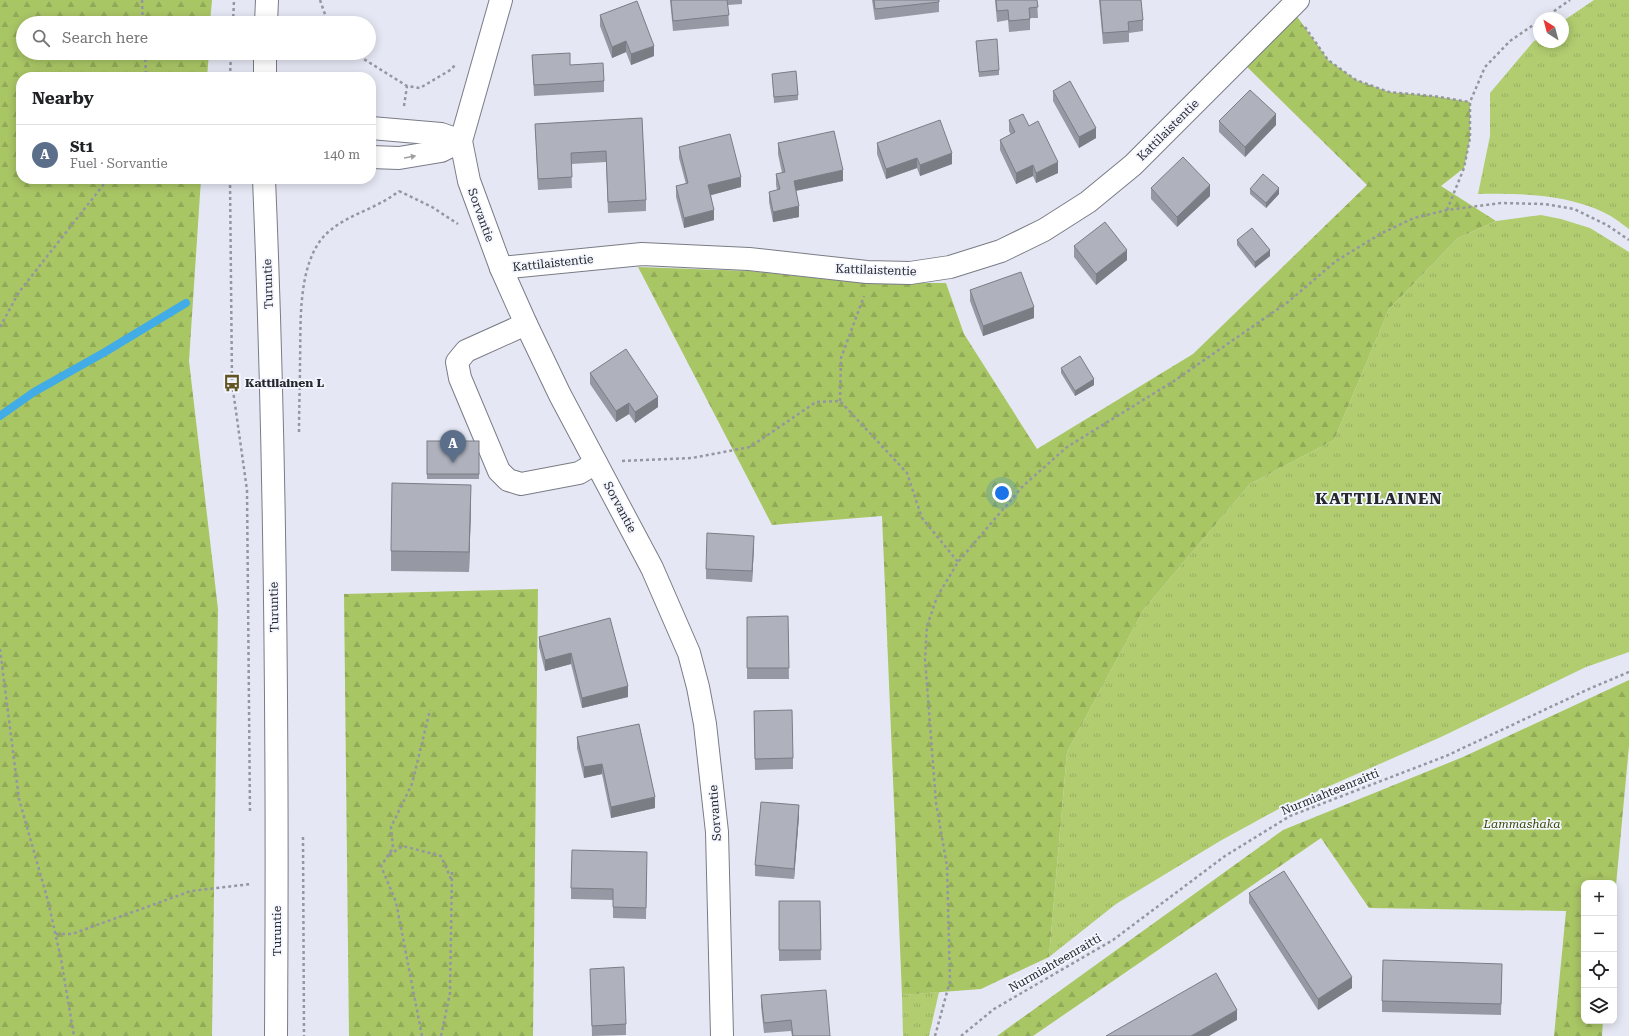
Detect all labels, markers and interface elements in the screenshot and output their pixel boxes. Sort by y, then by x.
north arrow [1533,12,1569,48]
search box [16,16,376,60]
icon: search [30,27,52,49]
text: Search here [62,29,148,47]
text: Nearby [32,88,94,108]
street label: Kattilaistentie [1134,96,1202,164]
text: St1 [70,138,94,156]
text: A [40,147,50,162]
text: 140 m [323,147,360,162]
one-way arrow [404,153,416,159]
text: Fuel · Sorvantie [70,156,168,171]
street label: Sorvantie [465,186,497,244]
street label: Kattilaistentie [512,252,595,274]
street label: Turuntie [260,258,276,309]
street label: Kattilaistentie [835,262,917,278]
bus stop icon: Kattilainen L [222,373,242,393]
place label: Kattilainen L [245,376,324,390]
pin: A [440,430,466,463]
street label: Sorvantie [601,479,640,535]
your location [992,483,1012,503]
district label: KATTILAINEN [1315,489,1443,508]
street label: Turuntie [267,581,281,632]
street label: Nurmiahteenraitti [1279,766,1381,818]
street label: Sorvantie [706,784,724,841]
park label: Lammashaka [1483,817,1561,831]
map controls [1581,880,1617,1024]
button: + [1581,880,1617,916]
street label: Turuntie [270,905,284,956]
button: − [1581,916,1617,952]
street label: Nurmiahteenraitti [1006,931,1104,995]
button: locate [1581,952,1617,988]
button: layers [1581,988,1617,1024]

